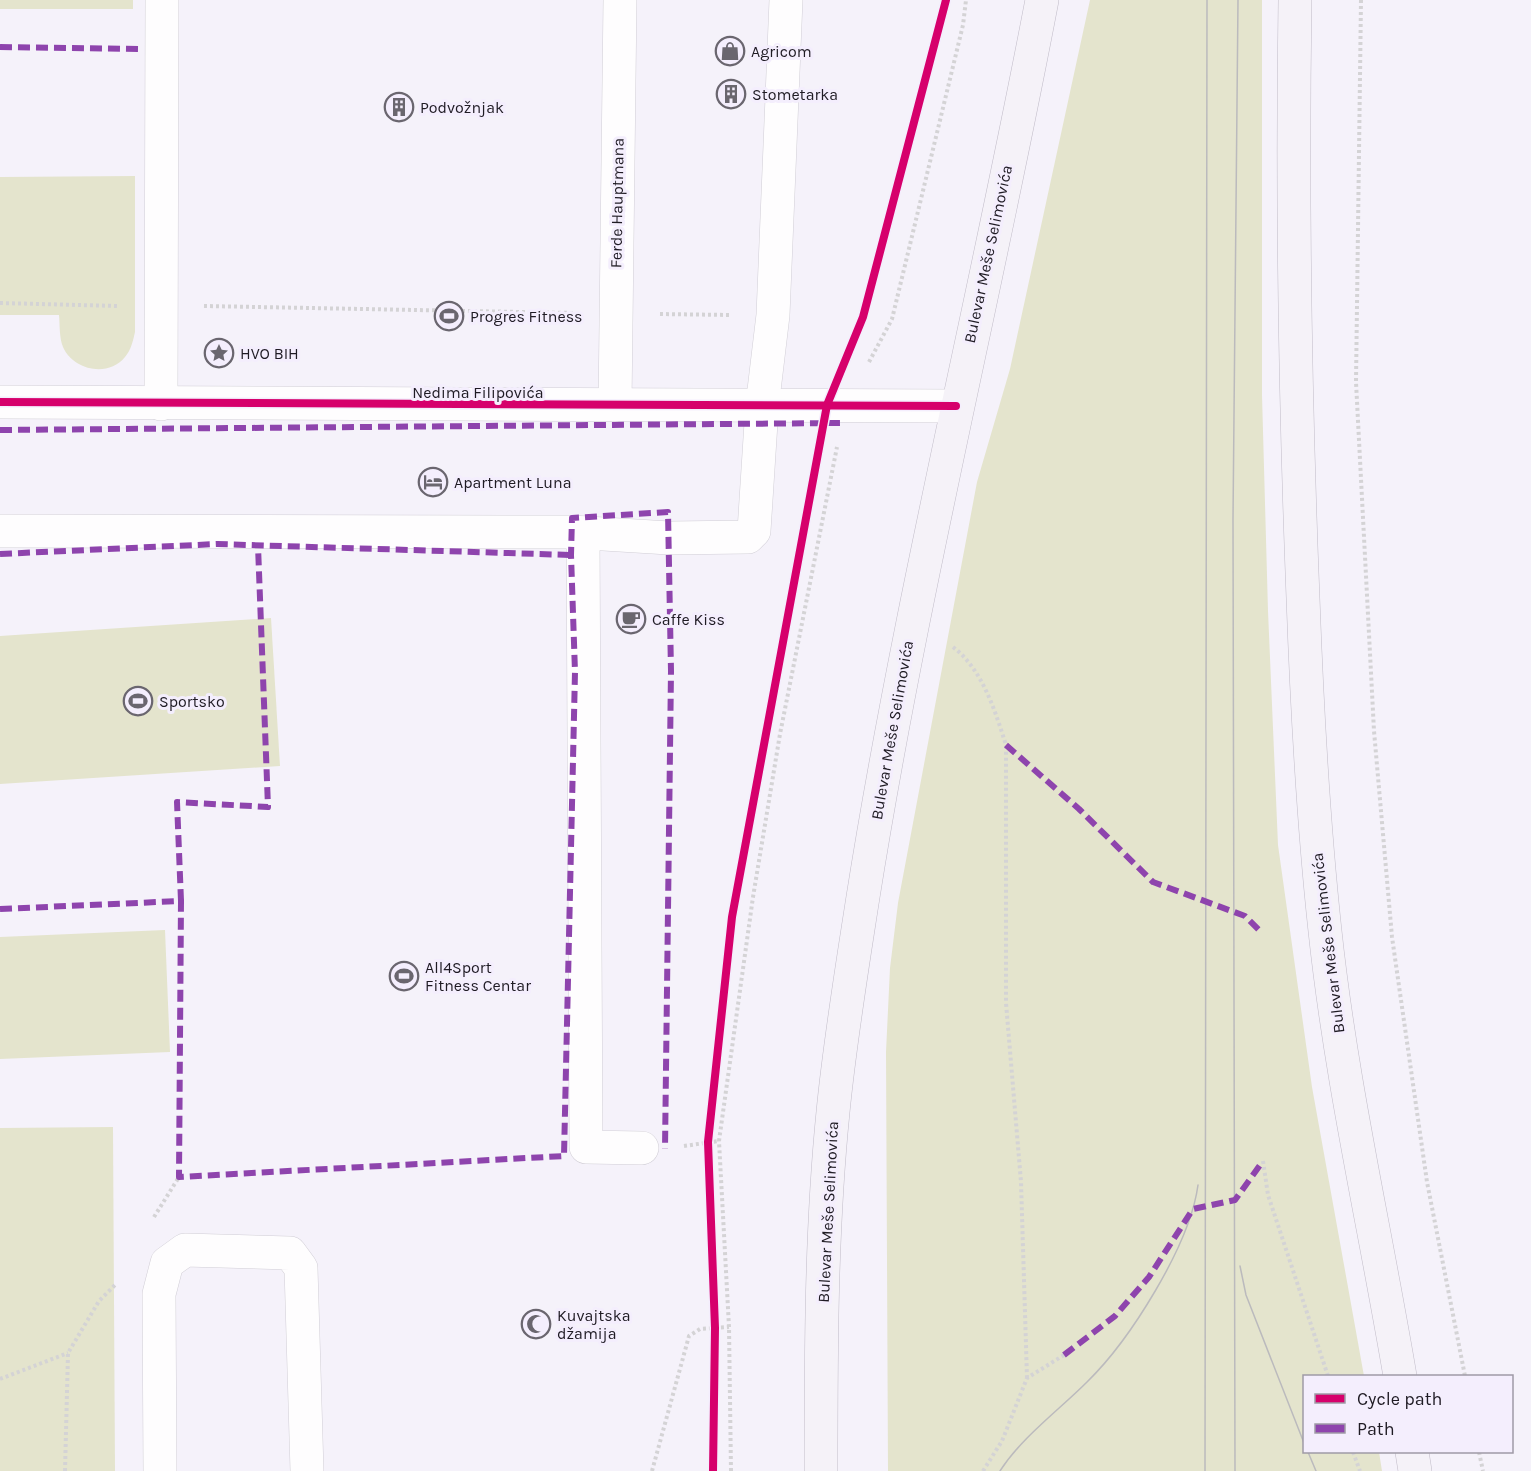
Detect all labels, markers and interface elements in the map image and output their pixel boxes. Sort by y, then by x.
shop icon: Agricom [714,35,746,67]
place label: Agricom [751,42,812,61]
building icon: Stometarka [715,78,747,110]
place label: Stometarka [752,85,838,104]
building icon: Podvožnjak [383,91,415,123]
place label: Podvožnjak [420,98,504,117]
street label: Ferde Hauptmana [606,138,628,268]
street label: Bulevar Meše Selimovića [960,163,1016,345]
sports icon: Progres Fitness [433,300,465,332]
place label: Progres Fitness [470,307,582,326]
place icon: HVO BIH [203,337,235,369]
place label: HVO BIH [240,344,299,363]
street label: Nedima Filipovića [412,383,544,402]
hotel icon: Apartment Luna [417,466,449,498]
place label: Apartment Luna [454,473,571,492]
cafe icon: Caffe Kiss [615,603,647,635]
place label: Caffe Kiss [652,610,725,629]
street label: Bulevar Meše Selimovića [867,639,917,821]
sports icon: Sportsko [122,685,154,717]
place label: Sportsko [159,692,225,711]
street label: Bulevar Meše Selimovića [1308,852,1348,1034]
place label: All4Sport Fitness Centar [425,958,531,995]
sports icon: All4Sport Fitness Centar [388,960,420,992]
street label: Bulevar Meše Selimovića [814,1121,842,1303]
place label: Kuvajtska džamija [557,1306,631,1343]
mosque icon: Kuvajtska džamija [520,1308,552,1340]
legend [1303,1375,1513,1453]
text: Cycle path [1357,1388,1442,1410]
text: Path [1357,1418,1395,1440]

